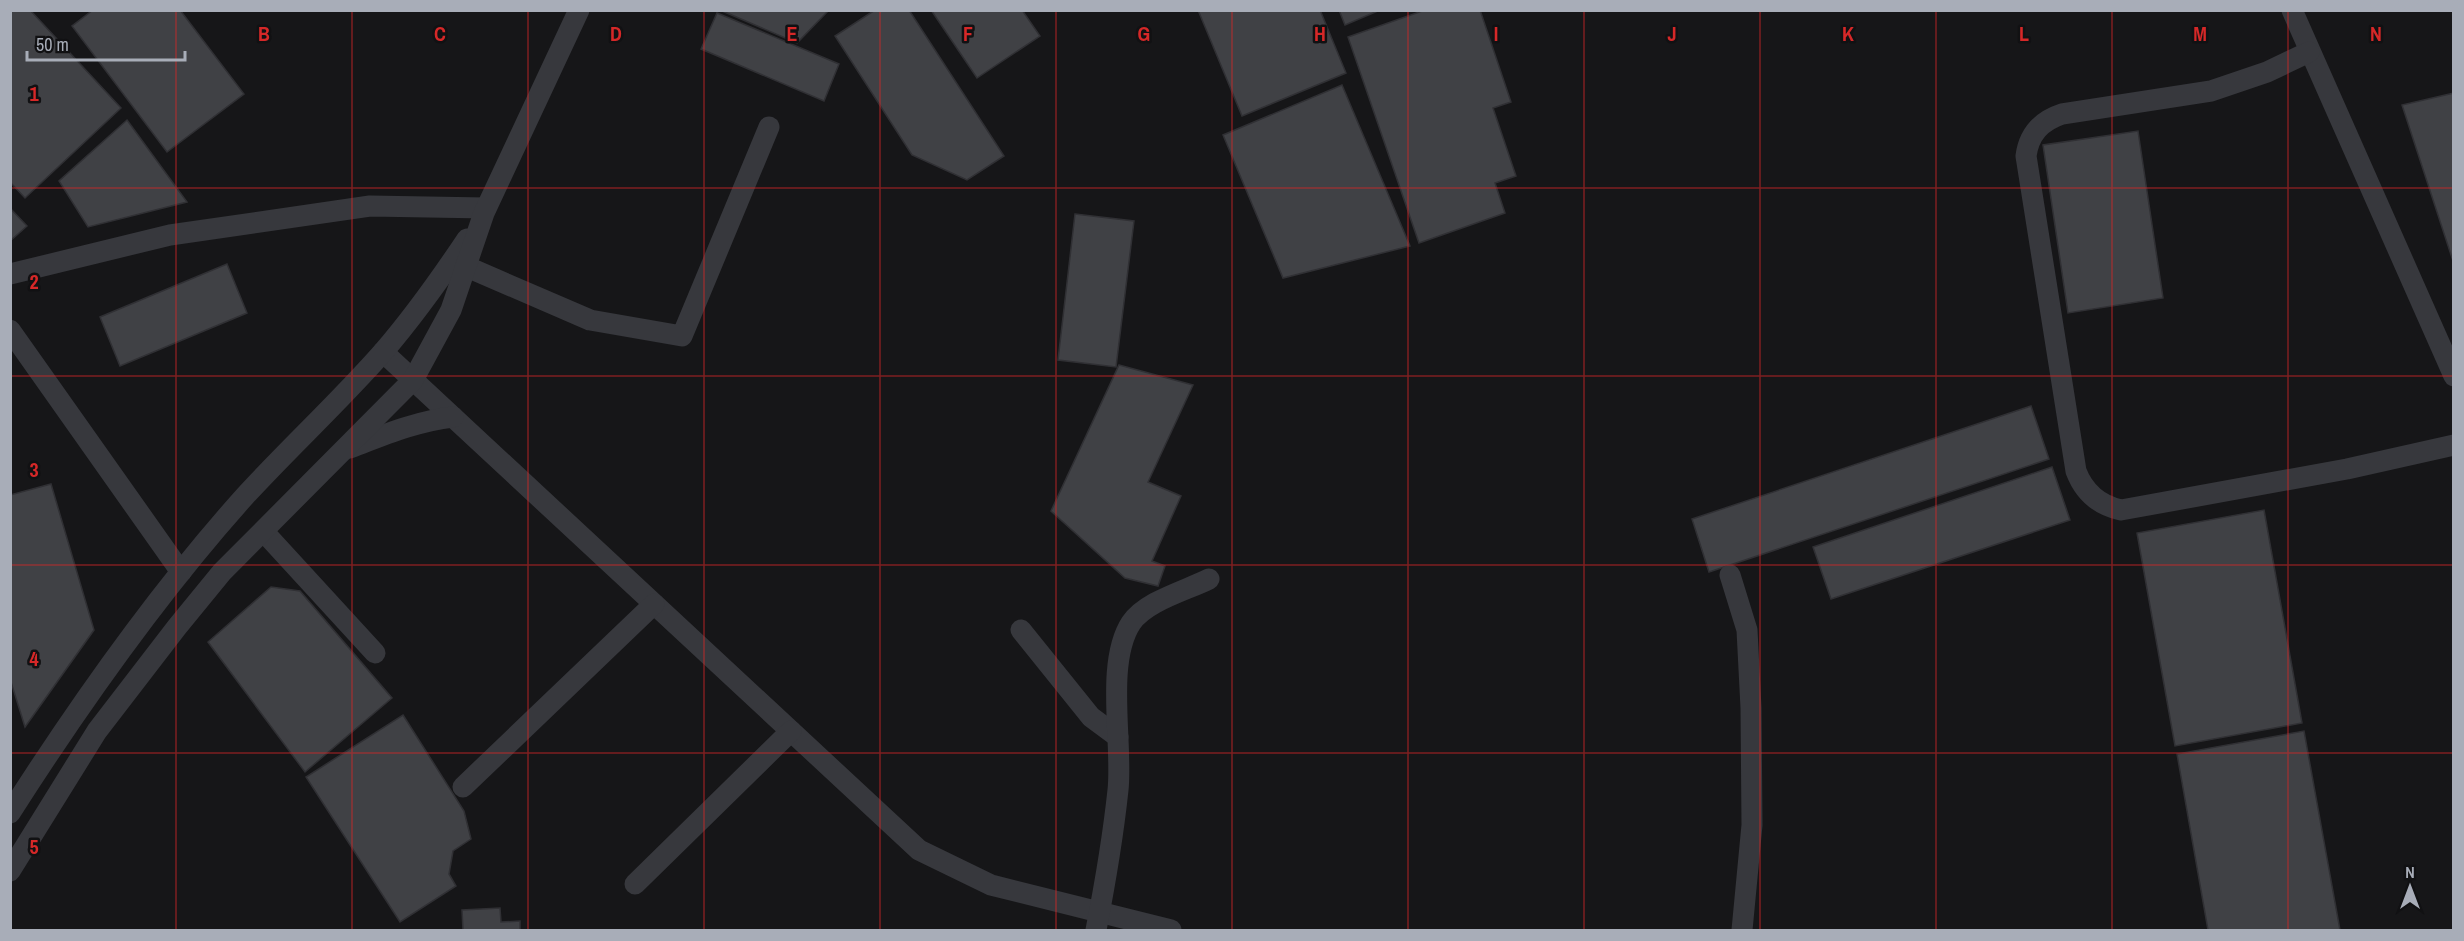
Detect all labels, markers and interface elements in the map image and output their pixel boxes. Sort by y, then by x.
text: B [258,20,270,47]
text: C [434,20,446,47]
text: D [610,20,622,47]
text: E [787,20,798,47]
text: F [963,20,973,47]
text: G [1138,20,1150,47]
text: H [1314,20,1326,47]
text: I [1494,20,1498,47]
text: J [1667,20,1677,47]
text: K [1842,20,1854,47]
text: L [2019,20,2029,47]
text: M [2193,20,2207,47]
text: N [2370,20,2382,47]
scale bar [27,24,184,62]
text: 50 m [36,32,69,57]
text: 1 [29,80,39,107]
text: 2 [29,268,39,295]
text: 3 [29,456,39,483]
text: 4 [29,645,39,672]
text: 5 [29,833,39,860]
north arrow [2380,857,2440,917]
text: N [2405,861,2415,883]

